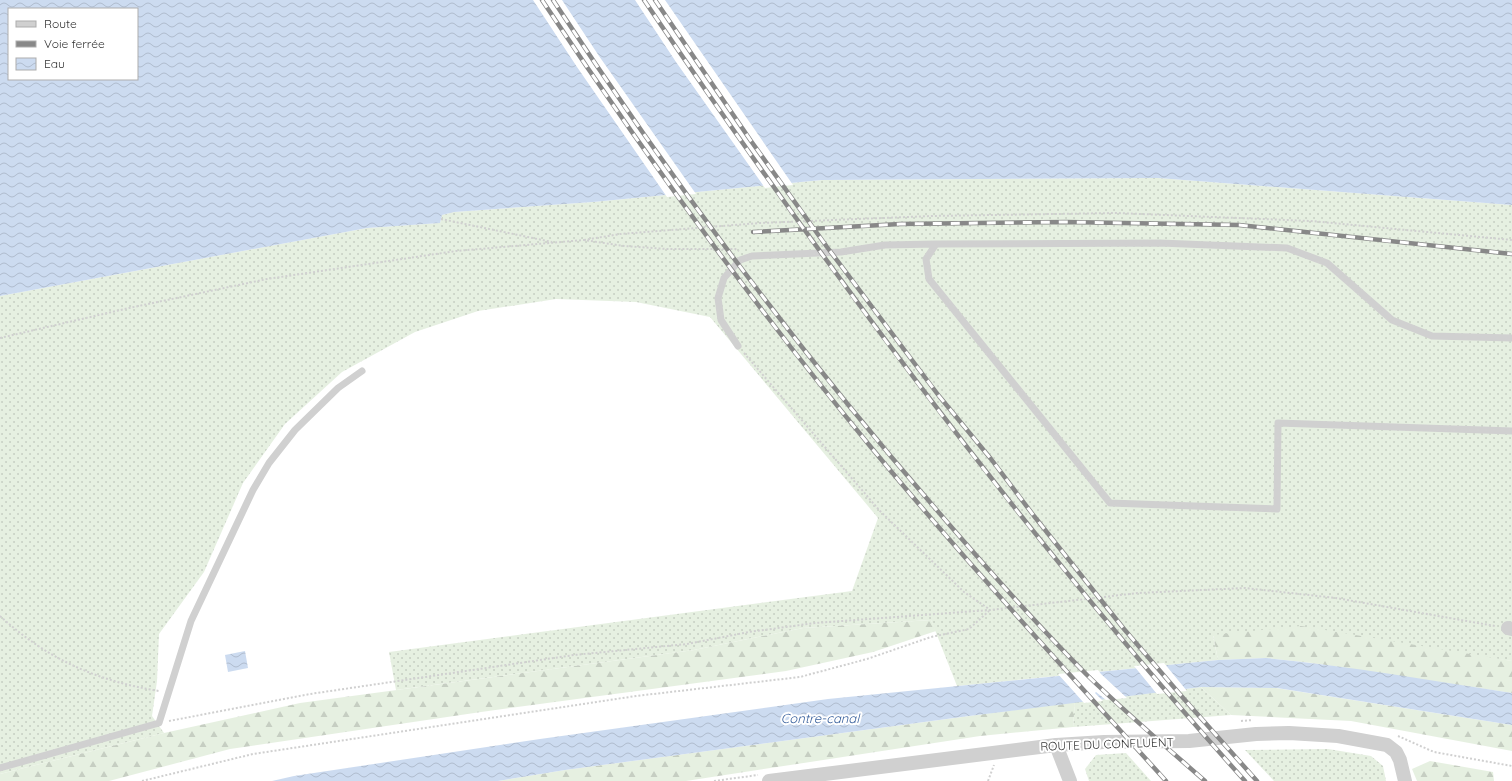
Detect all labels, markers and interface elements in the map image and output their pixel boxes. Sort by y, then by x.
legend [8,8,138,80]
text: Route [44,16,77,31]
text: Voie ferrée [44,36,105,51]
text: Eau [44,56,65,71]
water label: Contre-canal [781,710,861,726]
street label: ROUTE DU CONFLUENT [1040,734,1174,754]

